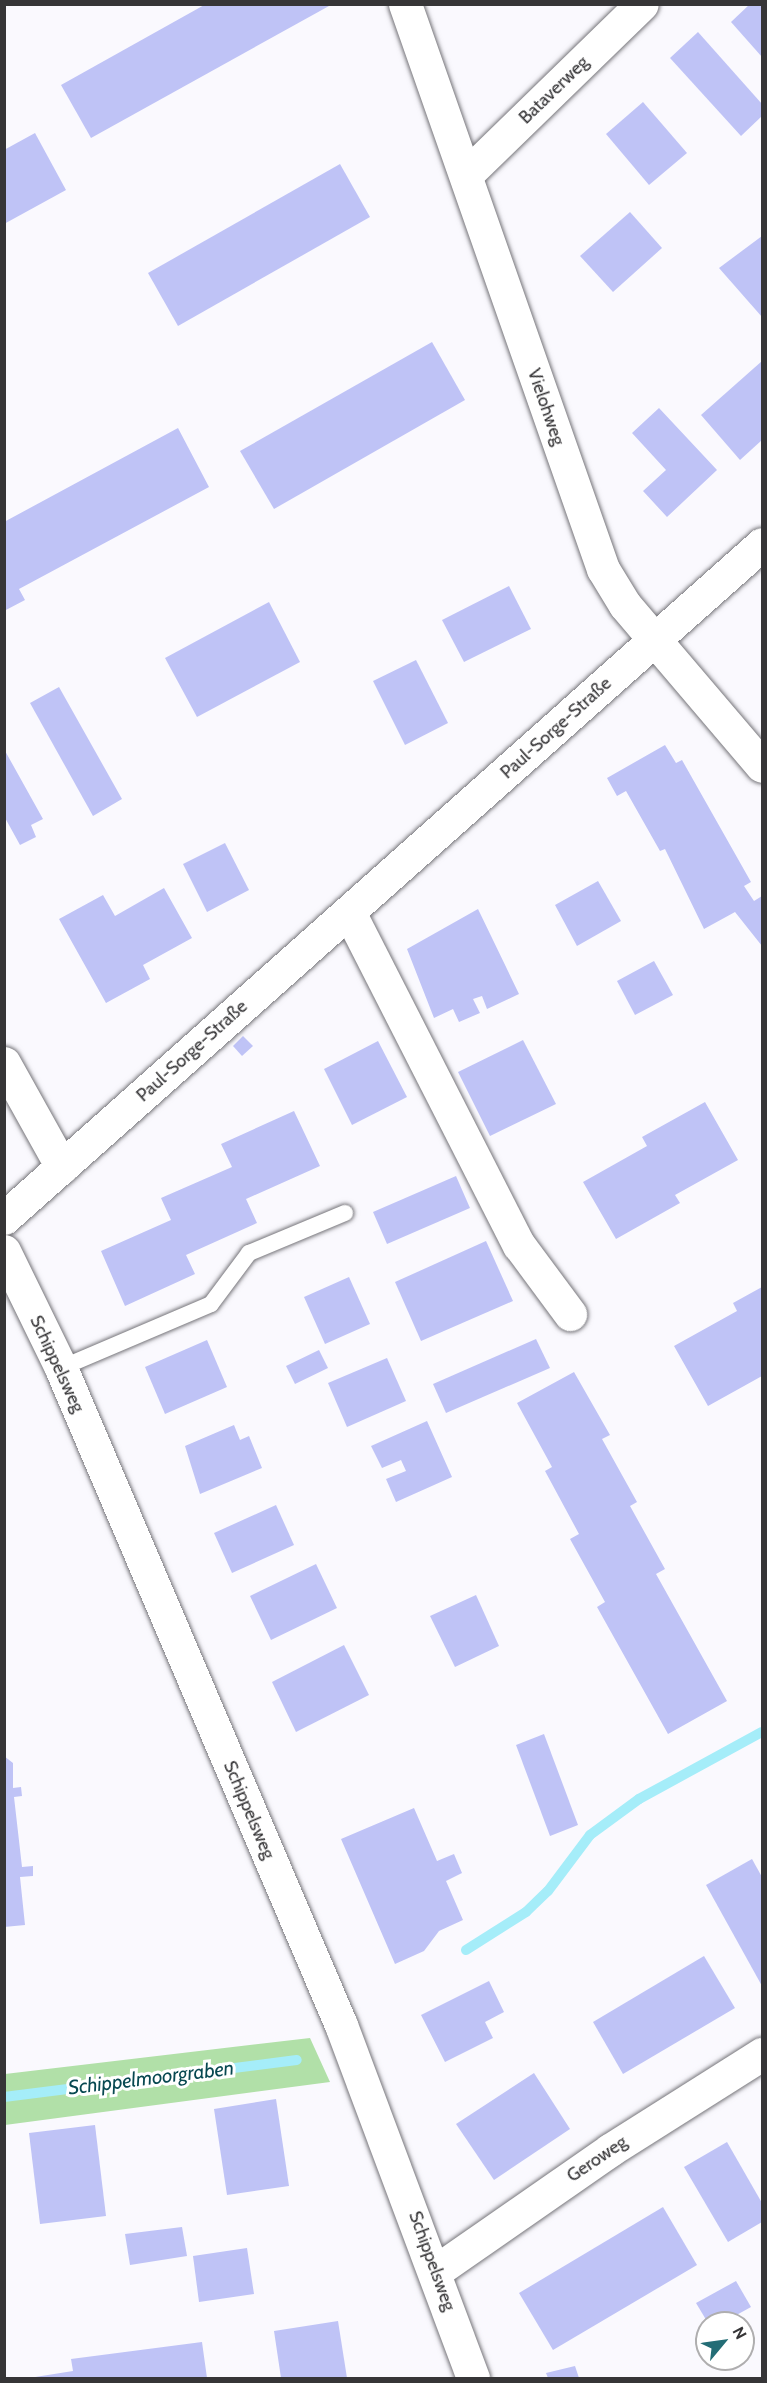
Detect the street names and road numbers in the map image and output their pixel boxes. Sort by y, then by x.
street label: Bataverweg [515,52,593,128]
street label: Vielohweg [523,366,569,448]
street label: Paul-Sorge-Straße [496,673,616,783]
street label: Paul-Sorge-Straße [132,996,252,1106]
street label: Schippelsweg [25,1312,89,1416]
street label: Schippelsweg [219,1758,279,1862]
street label: Geroweg [563,2131,631,2187]
street label: Schippelsweg [404,2208,460,2314]

